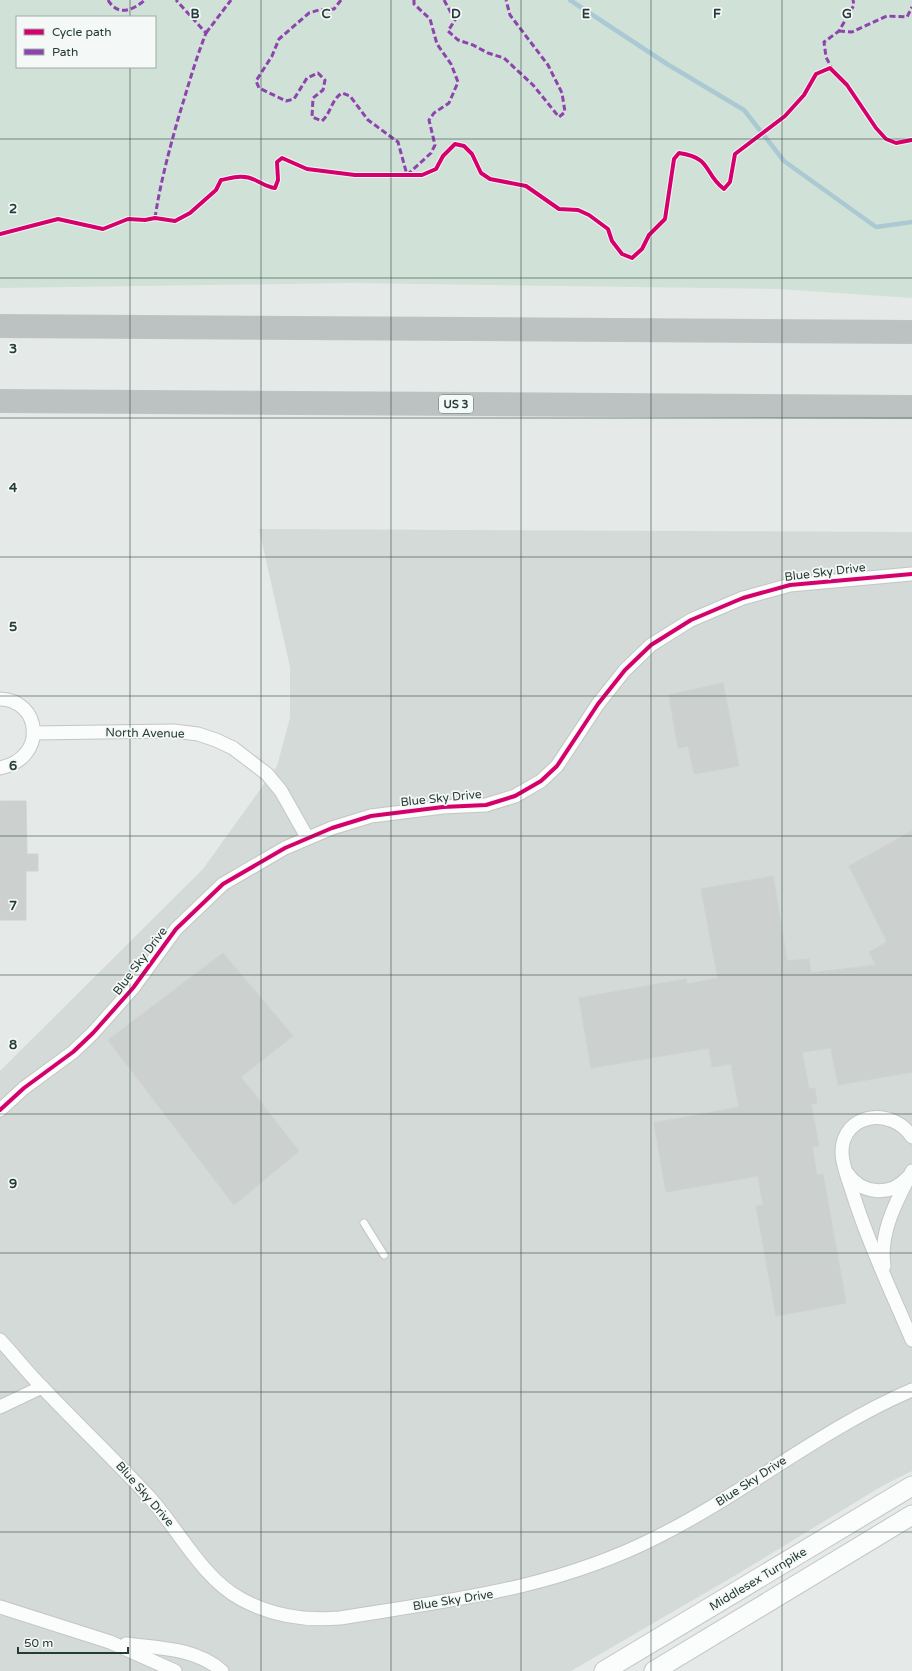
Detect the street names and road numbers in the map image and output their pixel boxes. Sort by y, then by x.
road number: US 3 [439,395,473,413]
street label: Blue Sky Drive [784,560,866,584]
street label: North Avenue [105,725,185,741]
street label: Blue Sky Drive [400,787,482,809]
street label: Blue Sky Drive [110,924,170,998]
street label: Blue Sky Drive [713,1453,789,1509]
street label: Blue Sky Drive [113,1459,177,1529]
street label: Middlesex Turnpike [707,1544,809,1614]
street label: Blue Sky Drive [412,1587,494,1613]

